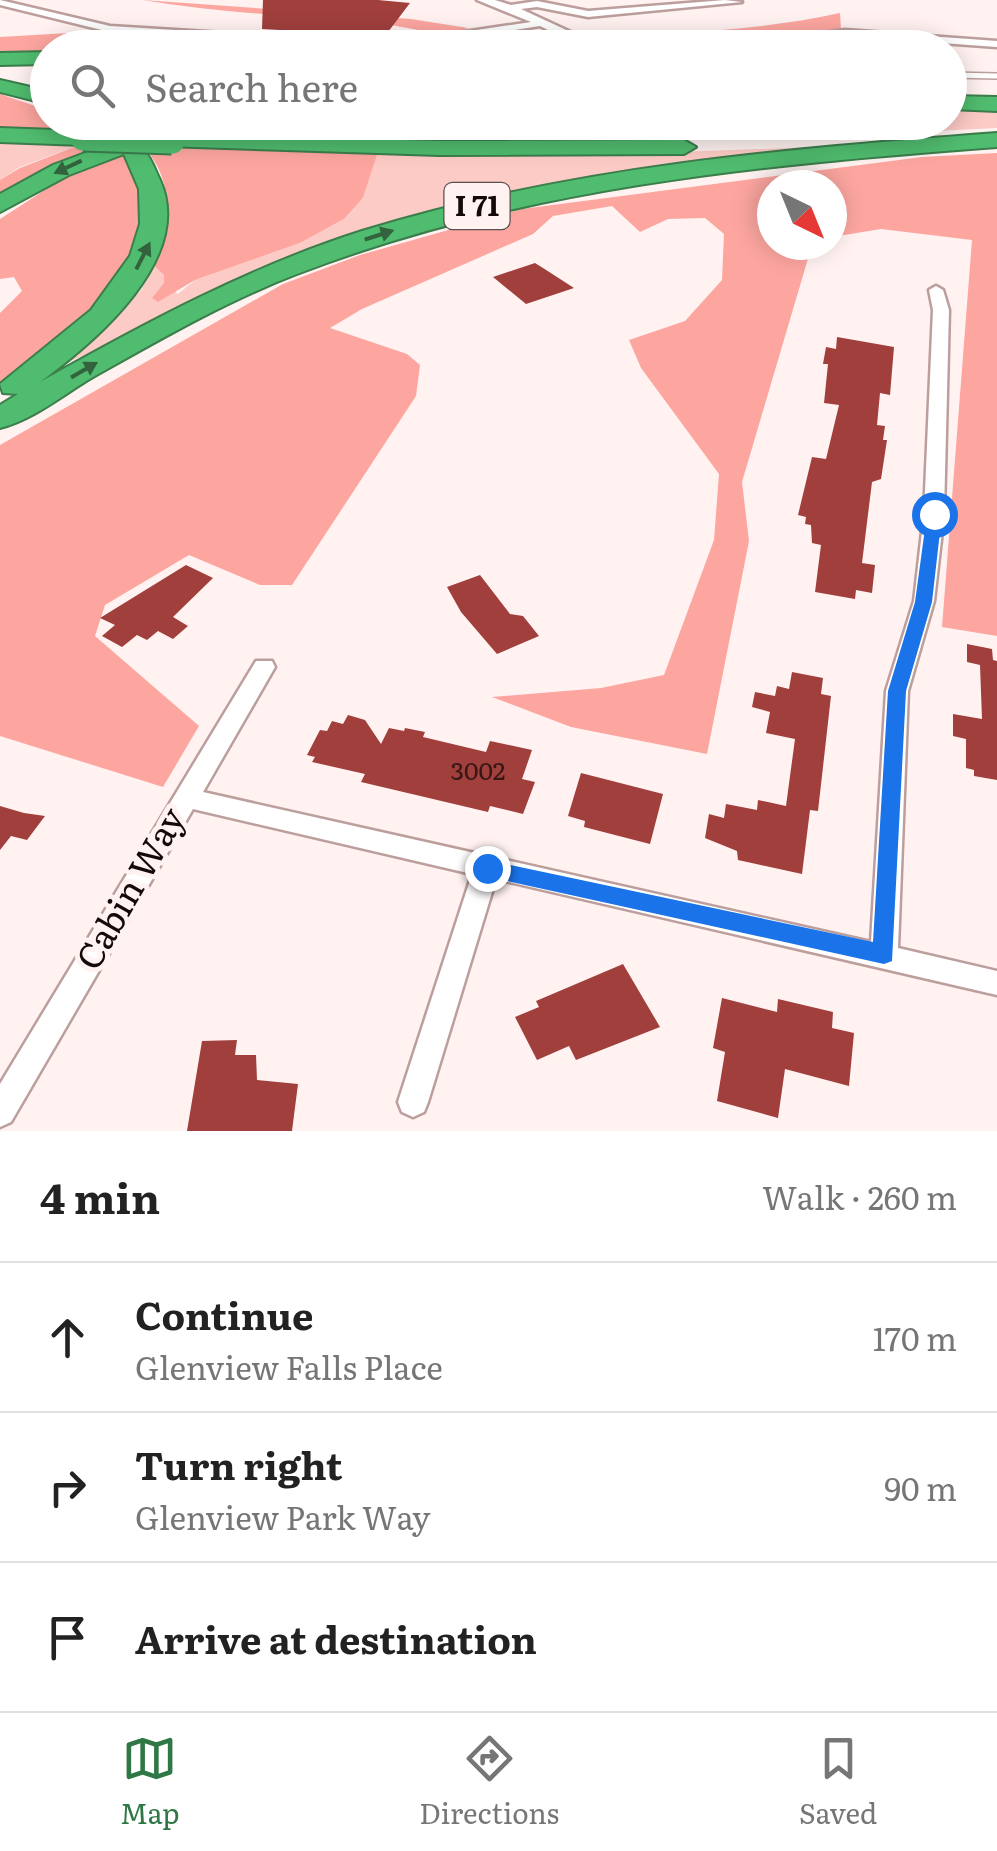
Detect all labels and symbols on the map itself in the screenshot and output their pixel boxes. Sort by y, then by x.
one-way arrow [53,159,82,176]
north arrow [757,170,847,260]
road number: I 71 [444,183,510,229]
one-way arrow [365,226,395,241]
one-way arrow [134,241,151,270]
one-way arrow [70,361,98,379]
route start [912,492,958,538]
house number: 3002 [451,751,505,788]
street label: Cabin Way [61,796,196,978]
route end [465,846,511,892]

